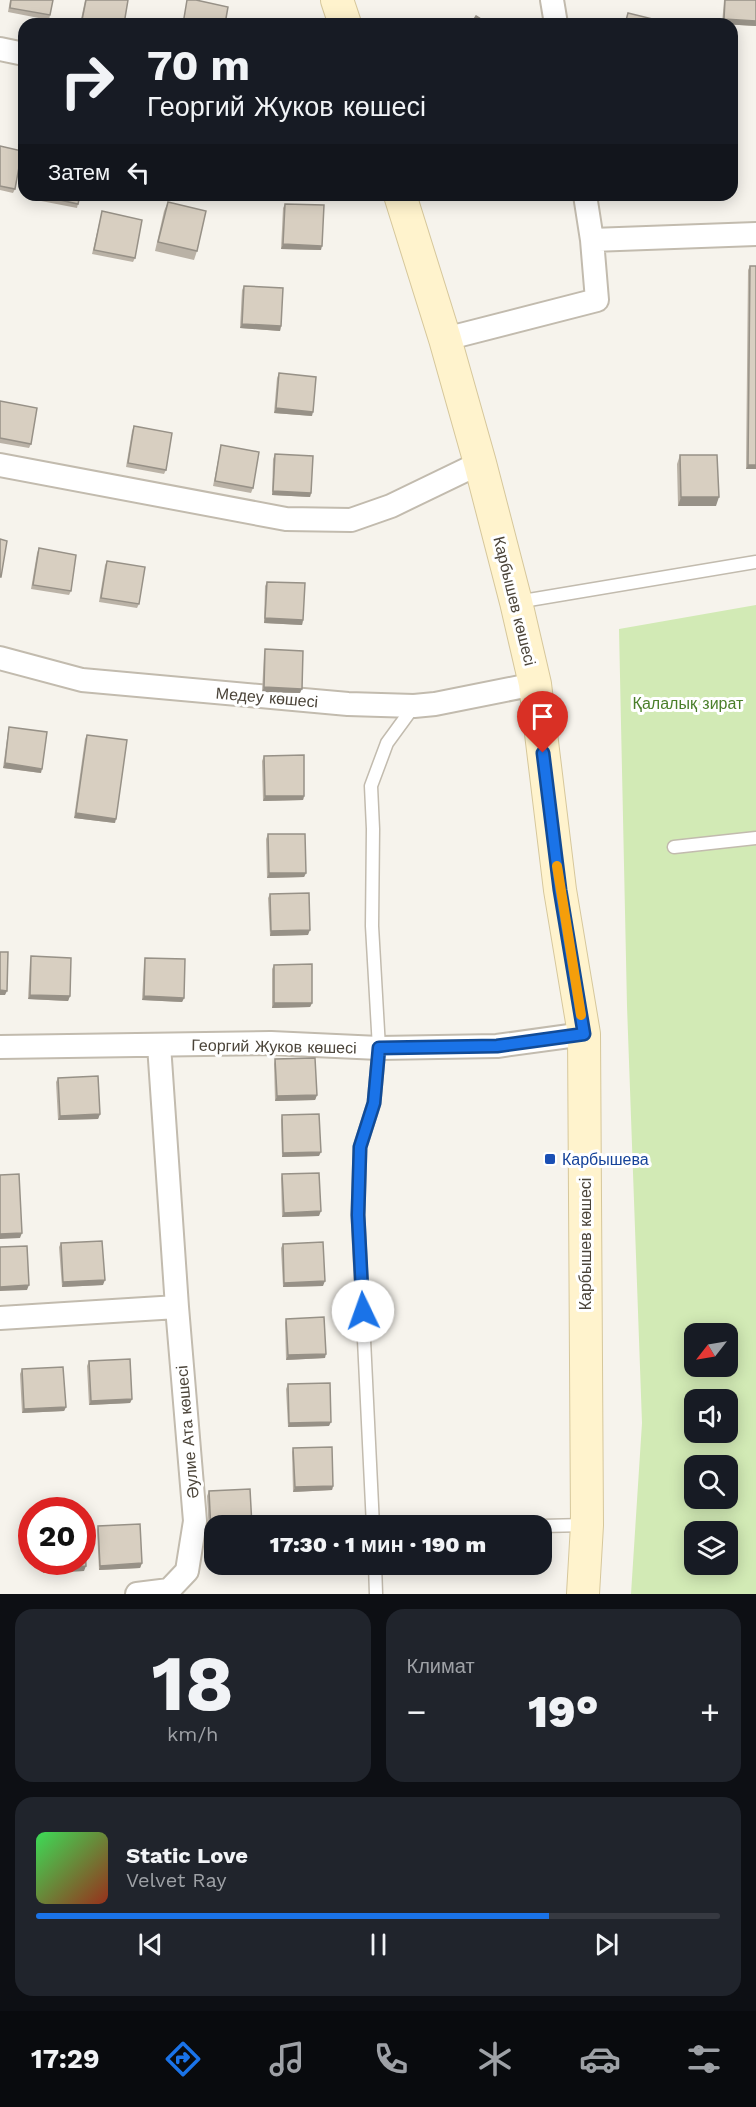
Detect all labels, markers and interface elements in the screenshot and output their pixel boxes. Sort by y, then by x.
text: 70 m [147,41,250,90]
icon: right [48,42,126,120]
text: Георгий Жуков көшесі [147,91,426,123]
icon: left [122,156,155,189]
text: Затем [48,160,110,185]
street label: Карбышев көшесі [489,534,540,668]
street label: Медеу көшесі [215,684,319,711]
pin [517,691,568,753]
park label: Қалалық зират [633,694,744,713]
icon: arrive [526,700,559,733]
street label: Георгий Жуков көшесі [191,1036,357,1057]
place label: Карбышева [562,1150,649,1169]
marker: Карбышева [543,1152,557,1166]
street label: Карбышев көшесі [576,1178,595,1310]
position arrow [331,1279,395,1343]
north arrow [684,1323,738,1377]
map controls [684,1323,738,1575]
street label: Әулие Ата көшесі [172,1365,203,1499]
button: sound [684,1389,738,1443]
button: search [684,1455,738,1509]
speed limit sign: 20 [18,1497,96,1575]
button: layers [684,1521,738,1575]
text: 17:30 · 1 мин · 190 m [270,1532,486,1557]
text: 18 [151,1637,234,1729]
text: Климат [407,1654,475,1678]
text: 19° [528,1685,599,1738]
text: − [407,1692,426,1731]
text: + [700,1692,720,1731]
text: km/h [167,1722,219,1746]
text: Static Love [126,1843,248,1868]
text: Velvet Ray [126,1868,227,1892]
icon: previous [134,1928,167,1961]
icon: pause [362,1928,395,1961]
icon: next [590,1928,623,1961]
icon: directions [162,2038,204,2080]
icon: music [266,2038,308,2080]
icon: phone [370,2038,412,2080]
icon: climate [474,2038,516,2080]
icon: car [579,2038,621,2080]
icon: filters [683,2038,725,2080]
text: 17:29 [31,2043,100,2075]

